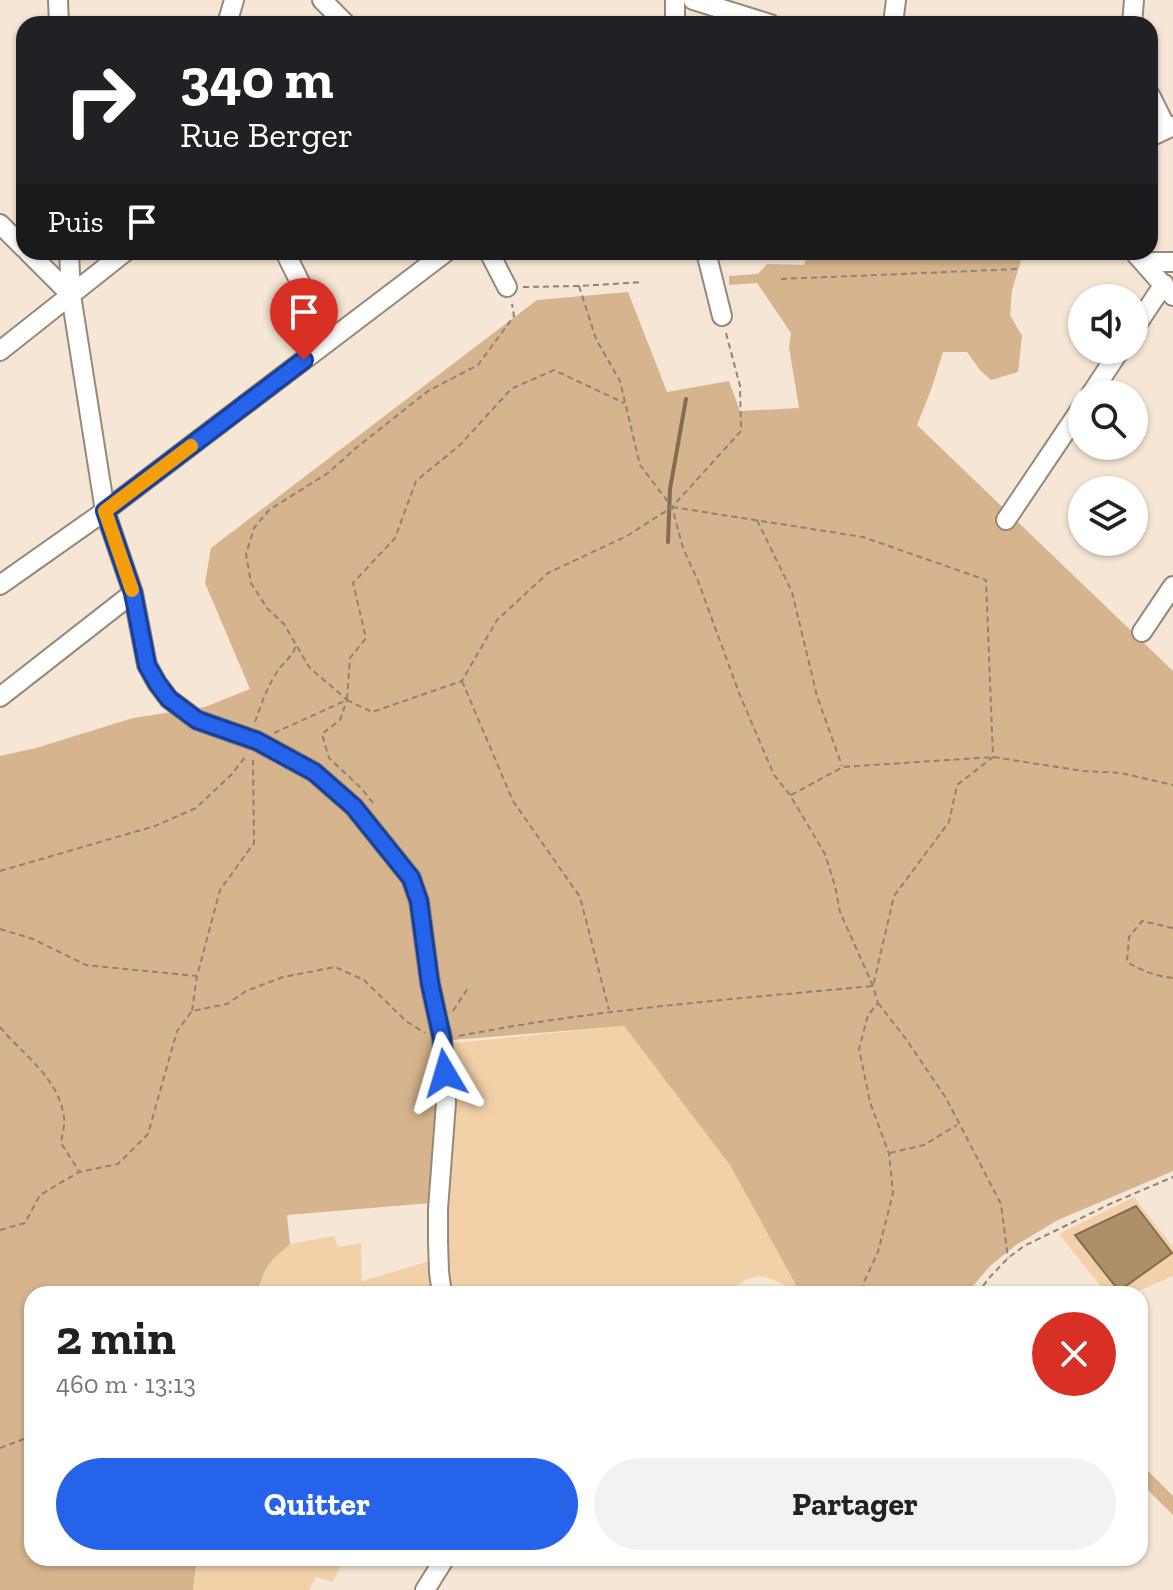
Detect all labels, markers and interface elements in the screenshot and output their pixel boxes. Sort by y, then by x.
text: 340 m [180,45,334,112]
icon: right [48,48,152,152]
text: Rue Berger [180,113,353,156]
icon: arrive [120,200,164,244]
text: Puis [48,204,104,240]
pin [270,278,338,360]
map controls [1068,284,1148,556]
button: sound [1068,284,1148,364]
icon: arrive [282,290,326,334]
button: search [1068,380,1148,460]
button: layers [1068,476,1148,556]
position arrow [403,1031,487,1115]
text: 2 min [56,1309,176,1366]
button: close [1032,1312,1116,1396]
text: 460 m · 13:13 [56,1368,196,1400]
button: Quitter [56,1458,578,1550]
button: Partager [594,1458,1116,1550]

